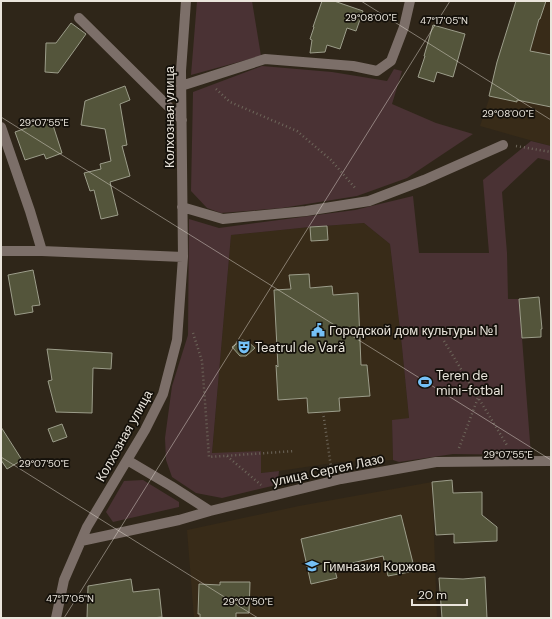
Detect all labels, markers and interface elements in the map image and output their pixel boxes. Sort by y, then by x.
text: 29°08'00"E [345,11,397,24]
text: 47°17'05"N [420,14,468,27]
street label: Колхозная улица [161,65,178,168]
text: 29°08'00"E [482,107,534,120]
text: 29°07'55"E [19,116,69,129]
public building icon: Городской дом культуры №1 [310,322,326,338]
place label: Городской дом культуры №1 [329,322,498,339]
theatre icon: Teatrul de Vară [236,339,252,355]
place label: Teatrul de Vară [255,339,345,356]
place label: Teren de mini-fotbal [436,367,503,399]
sports icon: Teren de mini-fotbal [417,374,433,390]
street label: Колхозная улица [92,387,157,485]
text: 29°07'55"E [483,448,533,461]
street label: улица Сергея Лазо [271,450,385,490]
text: 29°07'50"E [19,457,70,470]
school or university icon: Гимназия Коржова [304,558,320,574]
place label: Гимназия Коржова [323,558,436,575]
scale bar [412,581,467,607]
text: 20 m [418,587,447,603]
text: 47°17'05"N [46,592,94,605]
text: 29°07'50"E [223,595,274,608]

